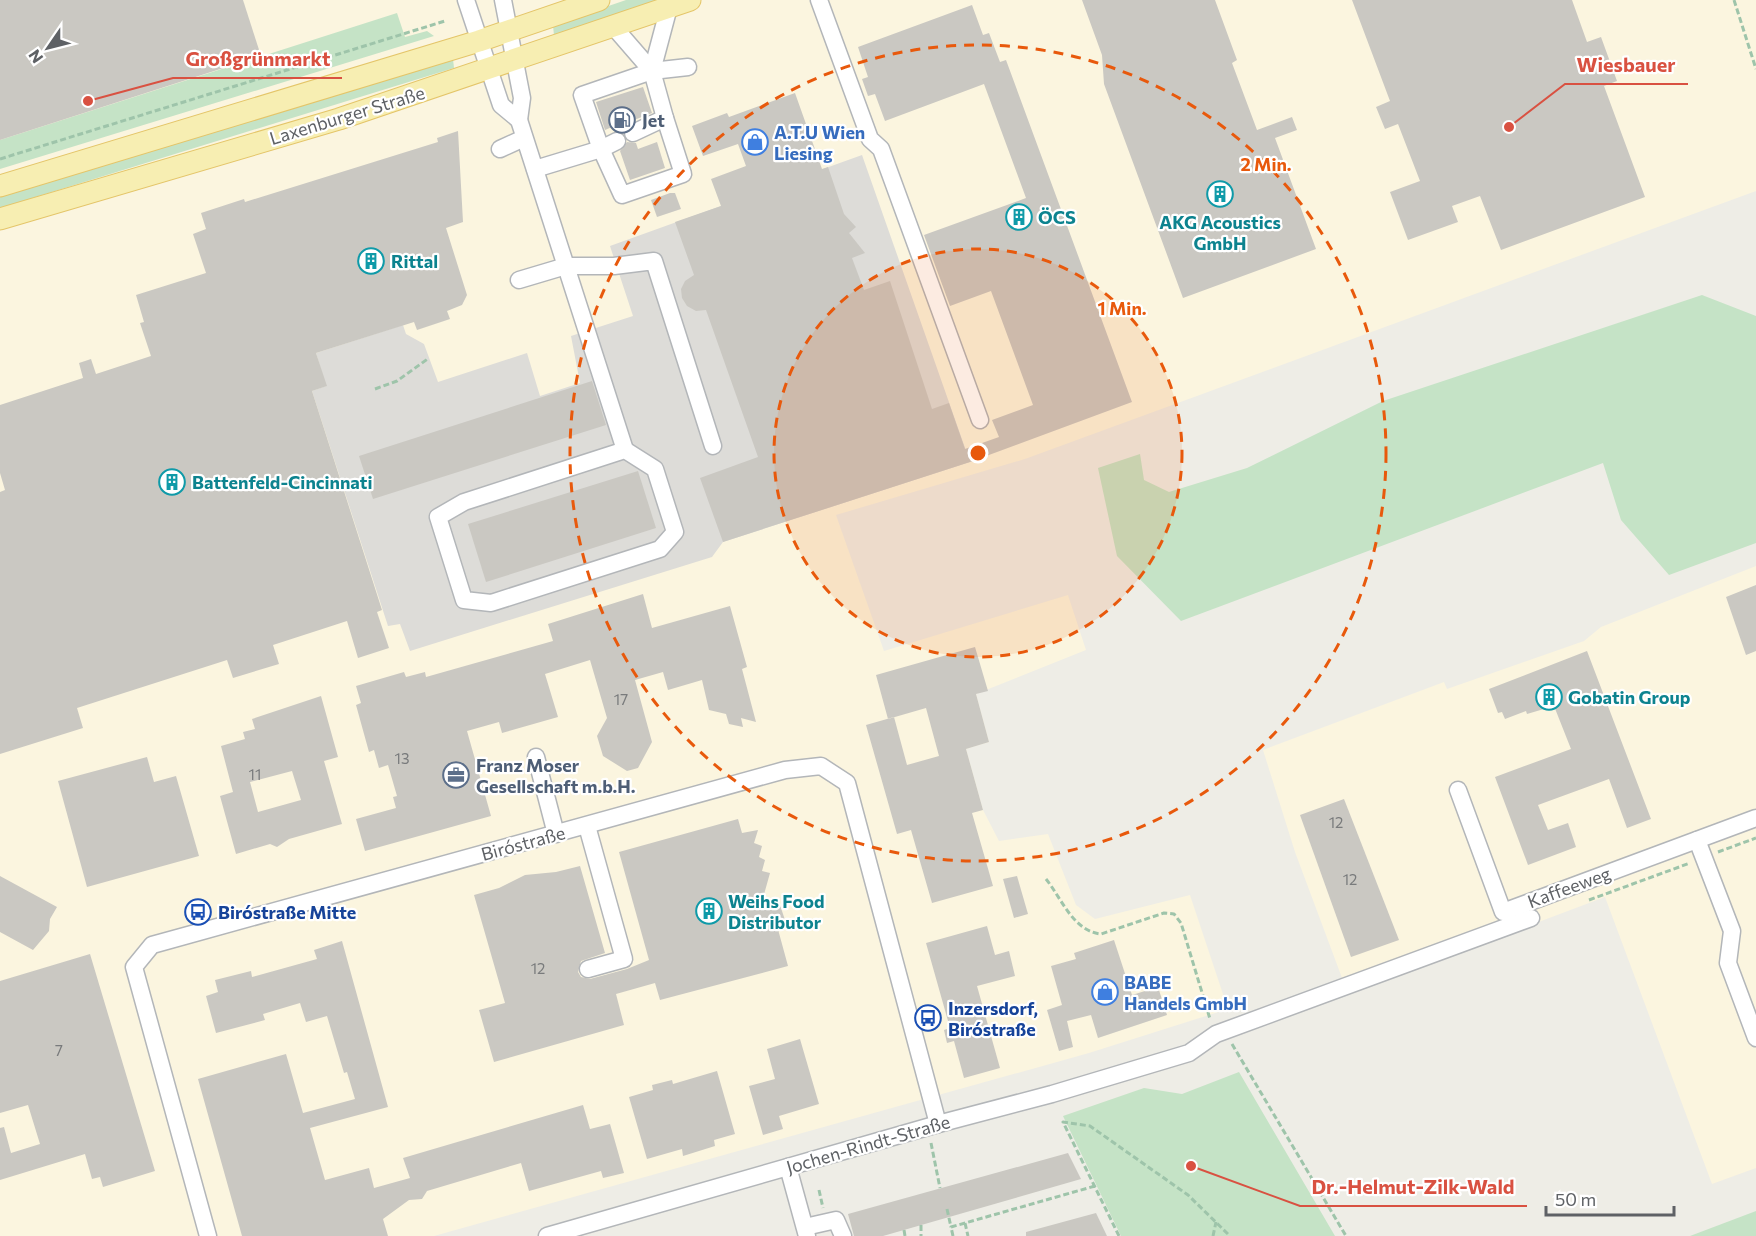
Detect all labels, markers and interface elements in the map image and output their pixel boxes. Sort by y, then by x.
north arrow [18,18,78,78]
callout: Großgrünmarkt [173,40,342,78]
text: Großgrünmarkt [185,46,331,70]
callout: Wiesbauer [1565,46,1688,84]
text: N [24,47,47,67]
text: Wiesbauer [1577,52,1675,76]
street label: Laxenburger Straße [267,81,427,149]
fuel station icon: Jet [607,105,637,135]
place label: Jet [642,109,665,131]
place label: A.T.U Wien Liesing [774,121,865,164]
shop icon: A.T.U Wien Liesing [740,127,770,157]
text: 2 Min. [1240,153,1292,175]
building icon: AKG Acoustics GmbH [1205,179,1235,209]
building icon: ÖCS [1004,202,1034,232]
place label: ÖCS [1038,206,1076,228]
place label: AKG Acoustics GmbH [1159,211,1281,254]
building icon: Rittal [356,246,386,276]
place label: Rittal [391,250,438,272]
text: 1 Min. [1097,297,1147,319]
centre of rings [968,443,988,463]
building icon: Battenfeld-Cincinnati [157,467,187,497]
place label: Battenfeld-Cincinnati [192,471,372,493]
building icon: Gobatin Group [1534,682,1564,712]
place label: Gobatin Group [1568,686,1691,708]
house number: 17 [614,690,628,708]
house number: 13 [395,749,409,767]
place label: Franz Moser Gesellschaft m.b.H. [476,754,636,797]
office icon: Franz Moser Gesellschaft m.b.H. [441,760,471,790]
house number: 11 [249,765,261,783]
house number: 12 [1329,813,1343,831]
street label: Biróstraße [479,821,567,865]
street label: Kaffeeweg [1524,862,1614,912]
house number: 12 [1343,870,1357,888]
place label: Weihs Food Distributor [728,890,825,933]
building icon: Weihs Food Distributor [694,896,724,926]
bus stop icon: Biróstraße Mitte [183,897,213,927]
place label: Biróstraße Mitte [218,901,356,923]
house number: 12 [531,959,545,977]
place label: BABE Handels GmbH [1124,971,1247,1014]
shop icon: BABE Handels GmbH [1090,977,1120,1007]
place label: Inzersdorf, Biróstraße [948,997,1038,1040]
bus stop icon: Inzersdorf, Biróstraße [913,1003,943,1033]
house number: 7 [55,1041,63,1059]
street label: Jochen-Rindt-Straße [783,1110,953,1178]
callout: Dr.-Helmut-Zilk-Wald [1300,1168,1527,1206]
text: Dr.-Helmut-Zilk-Wald [1311,1174,1515,1198]
scale bar [1546,1179,1674,1217]
text: 50 m [1555,1188,1596,1210]

